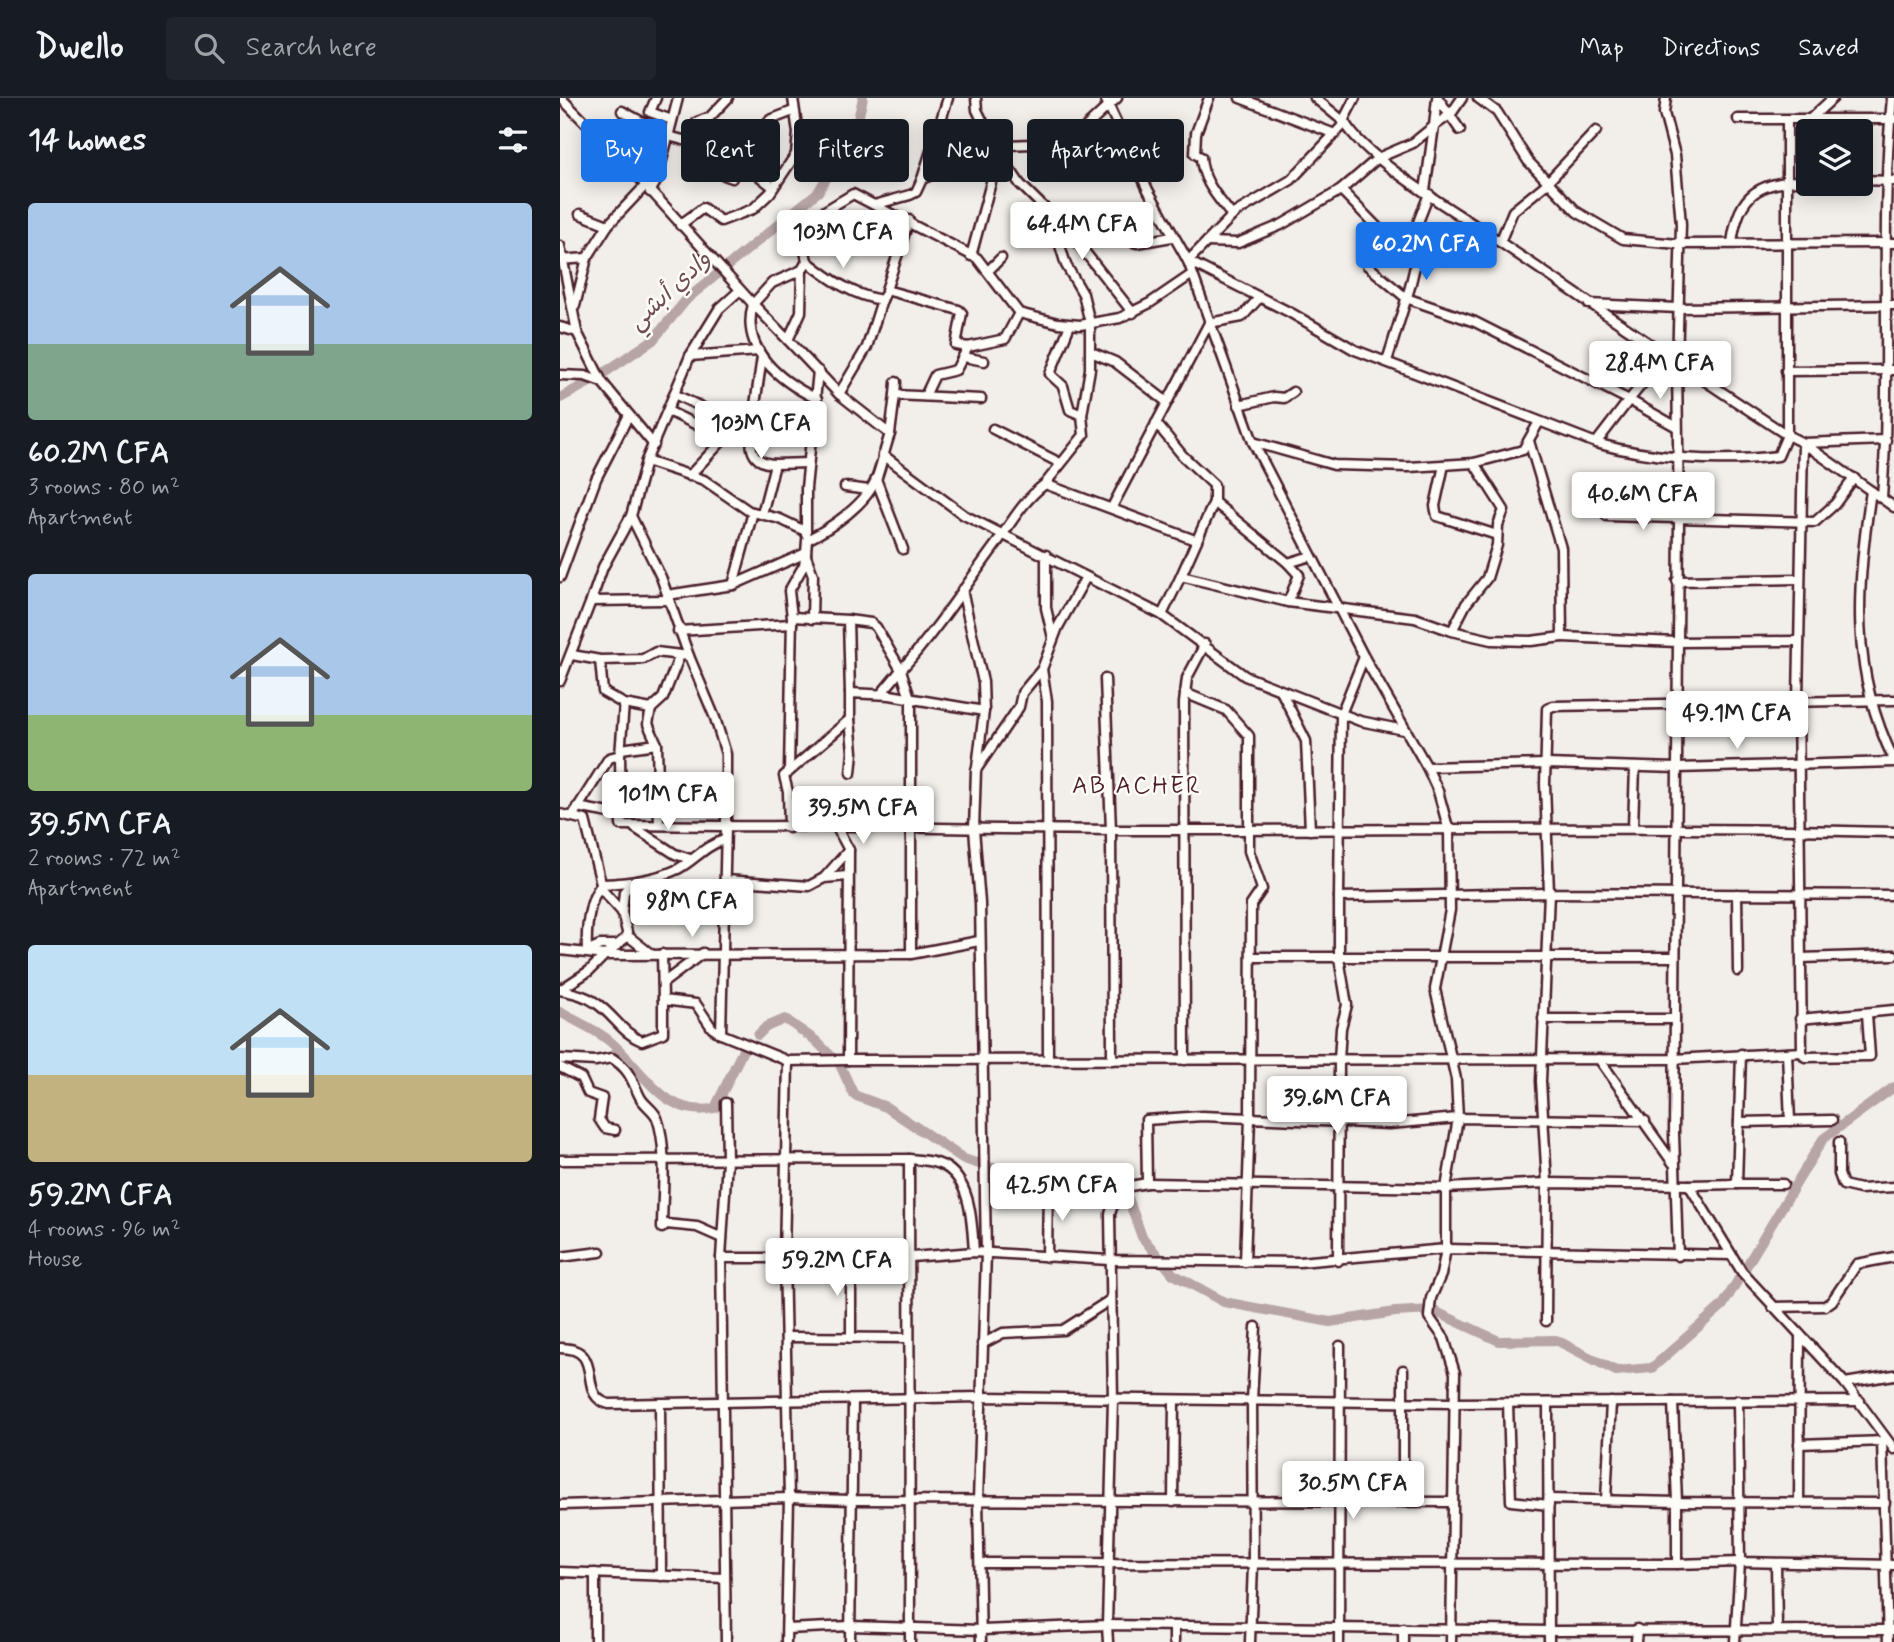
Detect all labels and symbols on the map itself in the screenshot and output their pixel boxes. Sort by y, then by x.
pin: 64.4M CFA [1002,202,1162,262]
pin: 103M CFA [771,211,915,270]
pin: 60.2M CFA [1346,222,1506,282]
water label: وادي أبشي [622,245,721,340]
pin: 28.4M CFA [1580,342,1740,401]
pin: 103M CFA [689,402,833,461]
pin: 40.6M CFA [1563,472,1723,532]
pin: 49.1M CFA [1657,692,1817,751]
district label: AB ACHER [1072,771,1202,802]
pin: 101M CFA [596,772,740,832]
pin: 39.5M CFA [783,786,943,846]
pin: 98M CFA [627,880,757,939]
pin: 39.6M CFA [1257,1076,1417,1136]
pin: 42.5M CFA [982,1164,1142,1223]
pin: 59.2M CFA [757,1238,917,1298]
pin: 30.5M CFA [1273,1462,1433,1521]

